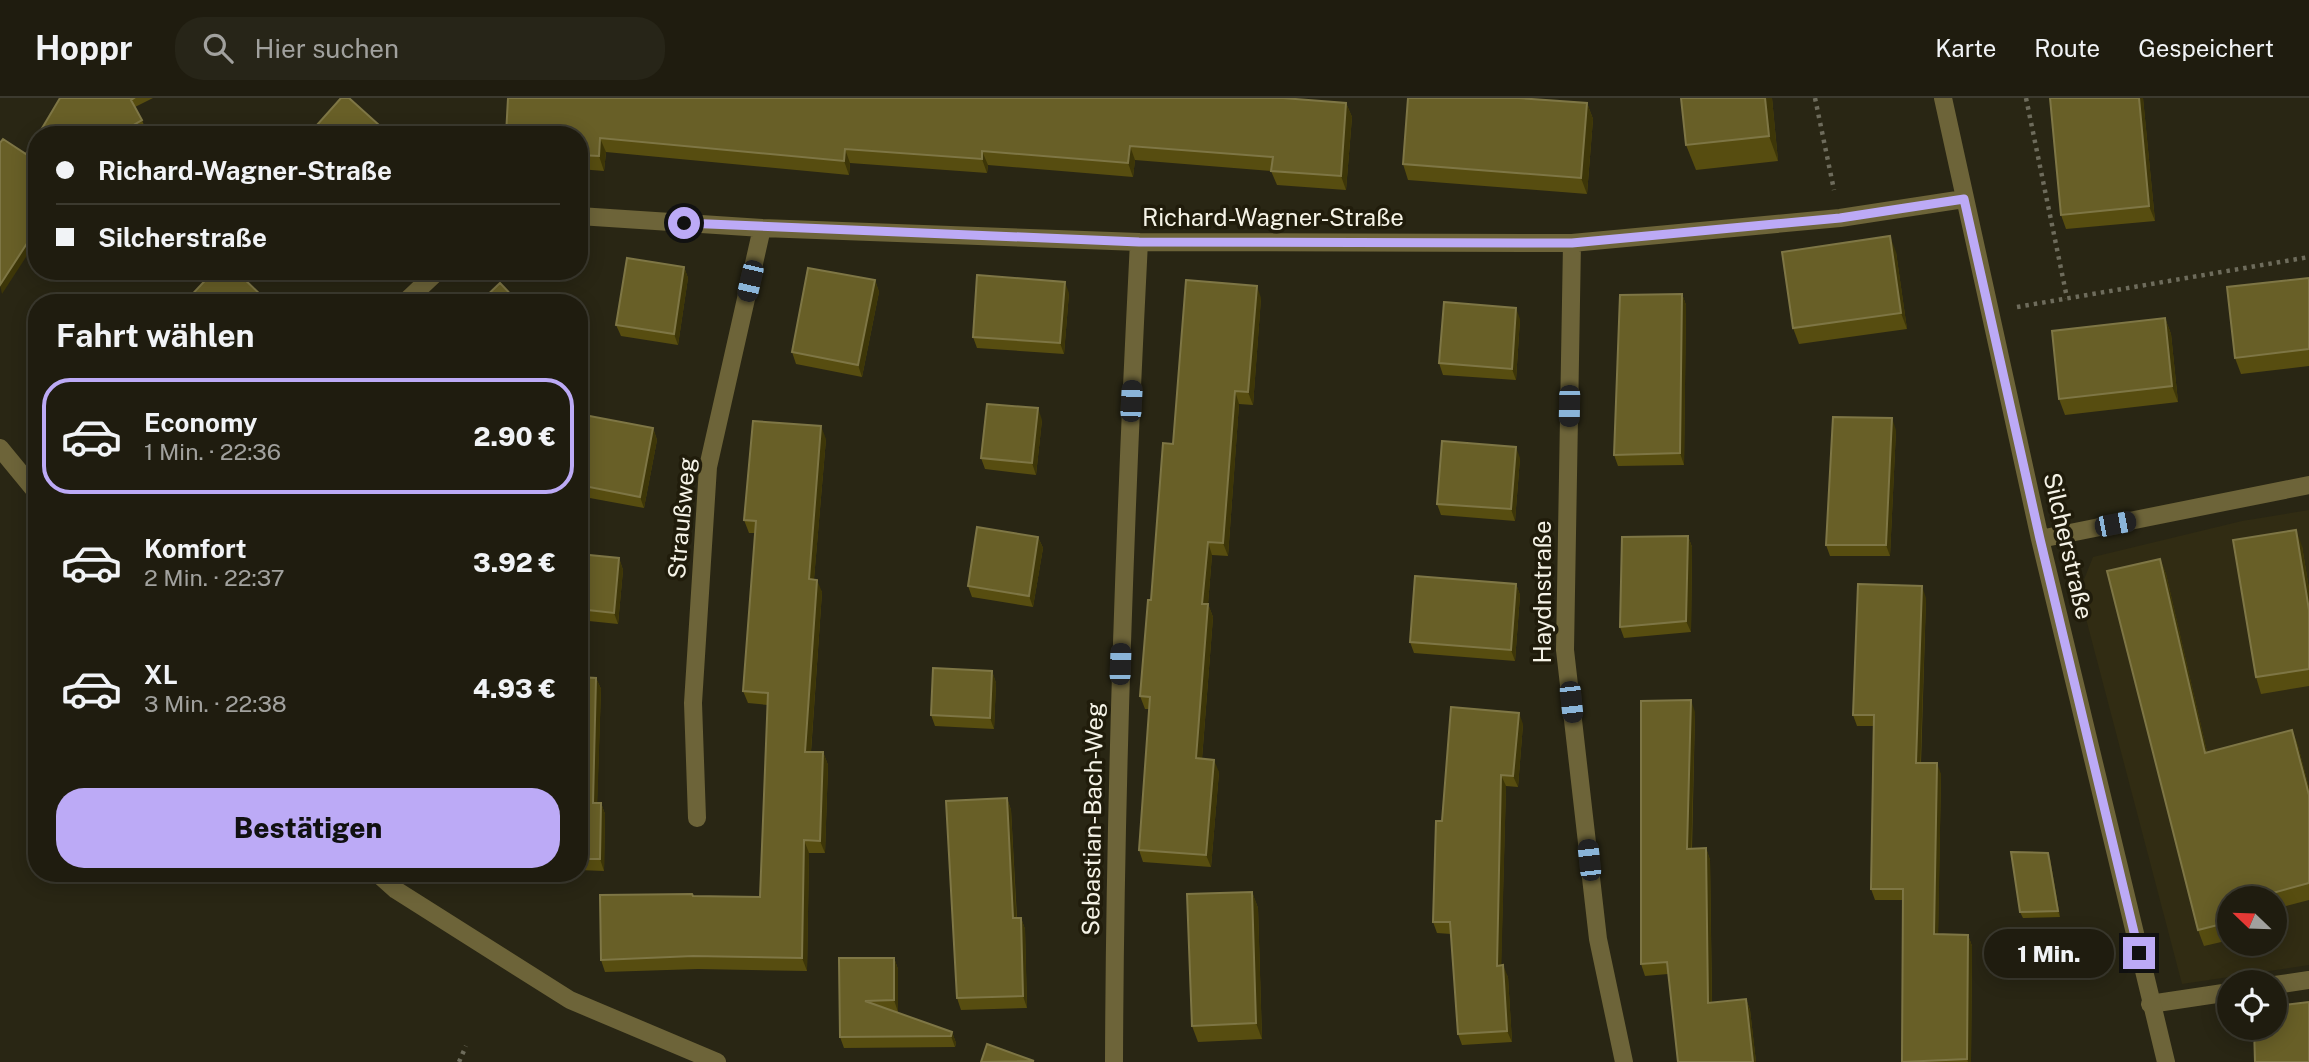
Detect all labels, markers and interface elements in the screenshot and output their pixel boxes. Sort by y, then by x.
search box [175,17,665,80]
text: Hoppr [35,29,133,67]
icon: search [199,29,237,67]
text: Hier suchen [255,33,399,64]
text: Karte [1935,34,1996,62]
text: Route [2034,34,2100,62]
text: Gespeichert [2138,34,2274,62]
text: Richard-Wagner-Straße [98,155,392,186]
street label: Richard-Wagner-Straße [1142,203,1404,231]
route start [668,207,700,239]
text: Silcherstraße [98,222,267,253]
car [736,258,765,304]
text: Fahrt wählen [56,317,255,354]
car [1120,379,1143,423]
car [1559,385,1580,427]
icon: car [60,405,123,468]
text: Economy [144,407,257,438]
text: 2.90 € [474,421,556,452]
text: 1 Min. · 22:36 [144,438,281,465]
street label: Straußweg [662,456,700,580]
street label: Silcherstraße [2039,470,2099,622]
car [2093,510,2138,538]
street label: Haydnstraße [1528,520,1556,664]
icon: car [60,531,123,594]
text: Komfort [144,533,246,564]
text: 3.92 € [473,547,556,578]
text: 2 Min. · 22:37 [144,564,285,591]
car [1109,643,1132,685]
icon: car [60,657,123,720]
text: XL [144,659,178,690]
text: 4.93 € [473,673,556,704]
car [1559,680,1584,724]
text: 3 Min. · 22:38 [144,690,287,717]
street label: Sebastian-Bach-Weg [1076,702,1108,936]
button: Bestätigen [56,788,560,868]
car [1577,838,1602,882]
north arrow [2217,886,2287,956]
map controls [2217,886,2287,1040]
callout: 1 Min. [1985,928,2114,978]
route end [2123,937,2155,969]
text: 1 Min. [2017,940,2081,967]
button: locate [2217,970,2287,1040]

